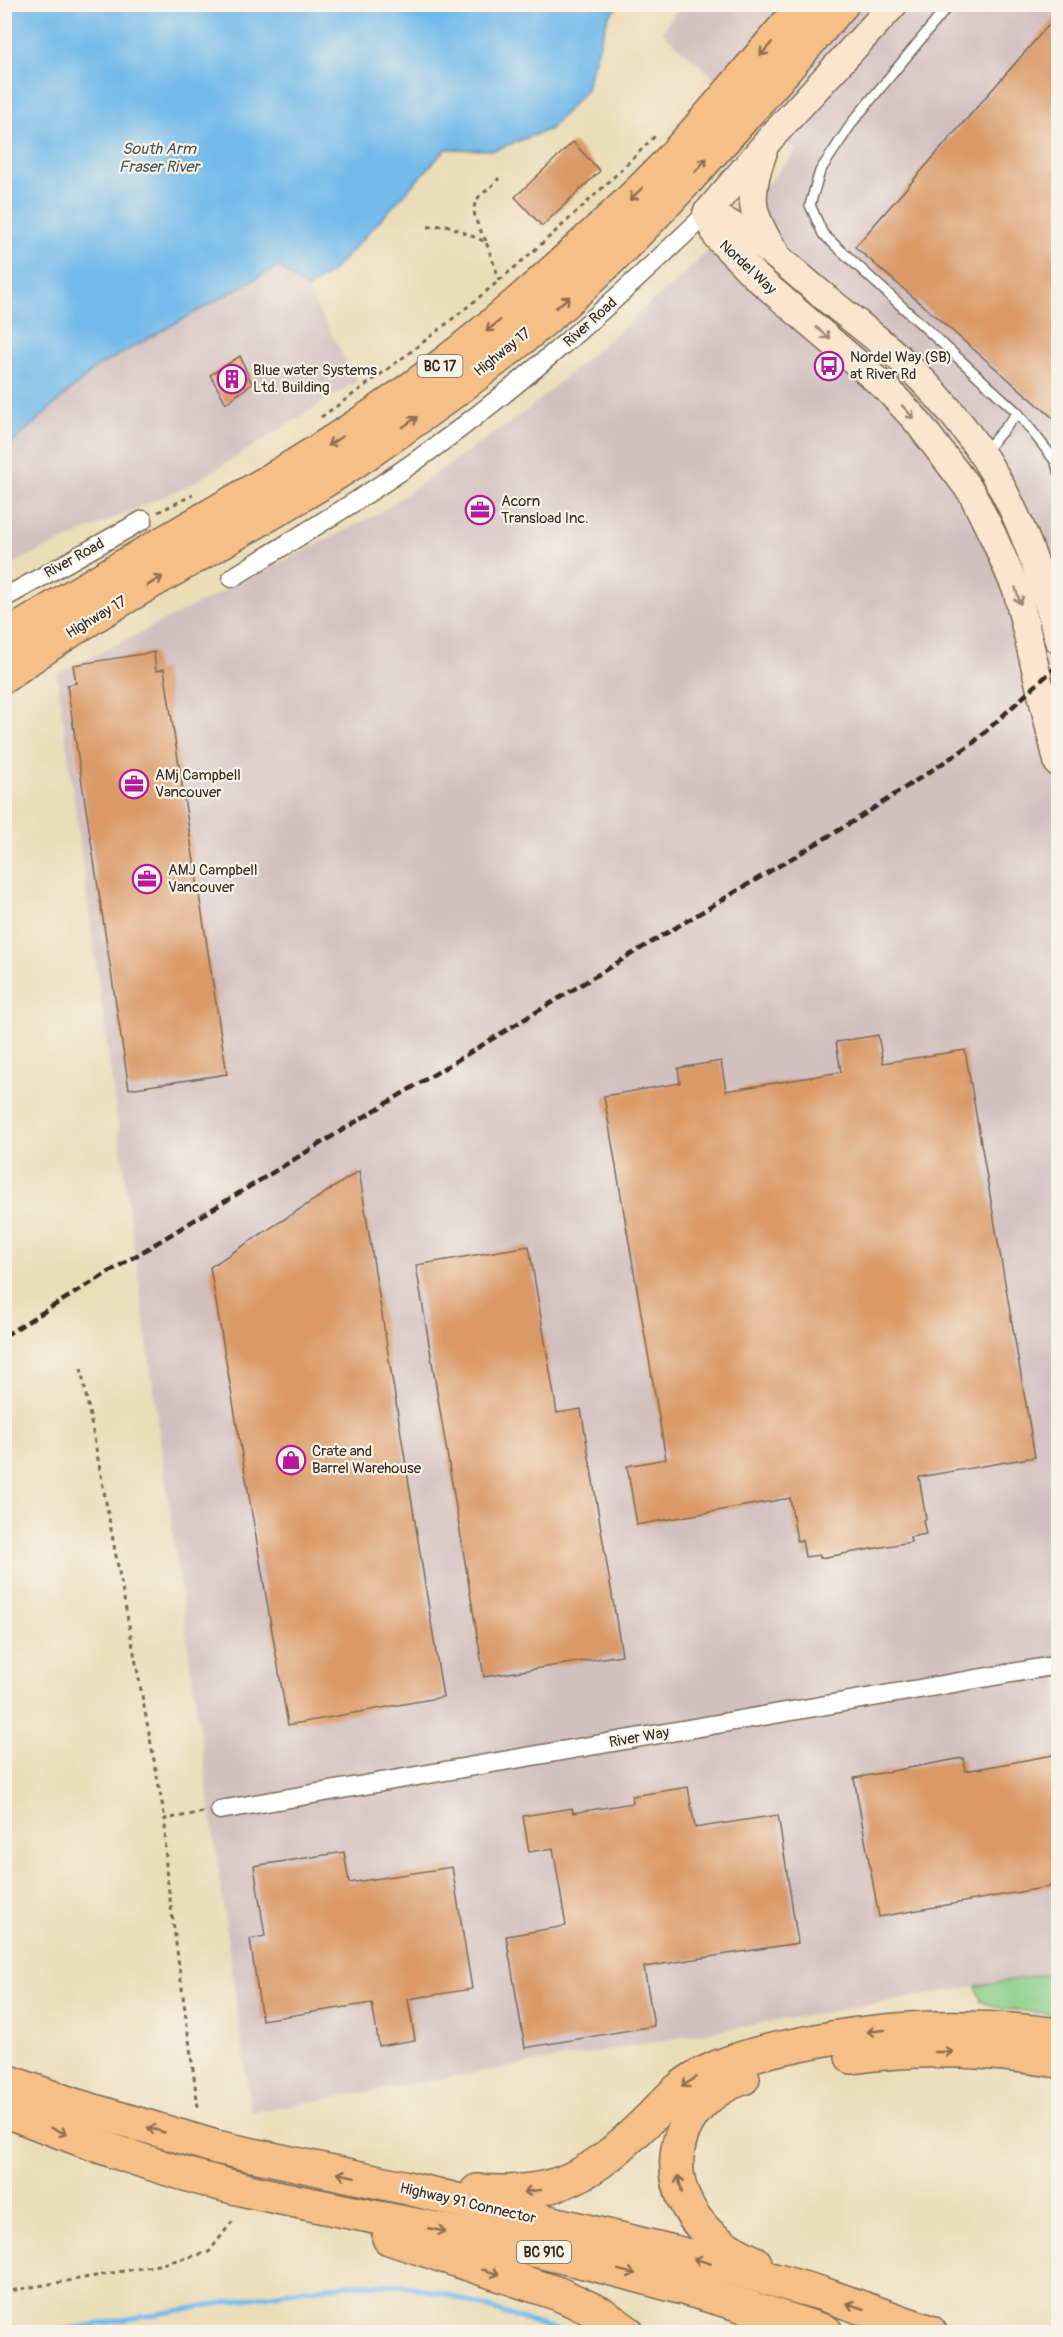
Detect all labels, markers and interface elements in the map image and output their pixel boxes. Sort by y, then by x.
one-way arrow [760,41,773,57]
water label: South Arm Fraser River [119,139,201,177]
one-way arrow [694,158,708,173]
one-way arrow [629,187,644,201]
street label: Nordel Way [715,236,781,299]
street label: River Road [560,293,621,351]
one-way arrow [555,295,570,309]
one-way arrow [485,319,501,332]
street label: Highway 17 [470,324,535,381]
one-way arrow [815,327,831,340]
place label: Nordel Way (SB) at River Rd [850,348,952,384]
bus stop icon: Nordel Way (SB) at River Rd [813,350,845,382]
road number: BC 17 [418,355,462,377]
place label: Blue water Systems Ltd. Building [253,361,377,397]
building icon: Blue water Systems Ltd. Building [216,363,248,395]
one-way arrow [901,404,915,419]
one-way arrow [401,416,417,428]
one-way arrow [327,435,344,447]
place label: Acorn Transload Inc. [501,492,588,528]
office icon: Acorn Transload Inc. [464,494,496,526]
street label: River Road [41,534,108,583]
one-way arrow [146,574,163,586]
one-way arrow [1013,586,1024,605]
street label: Highway 17 [62,592,130,643]
place label: AMj Campbell Vancouver [155,766,241,802]
office icon: AMj Campbell Vancouver [118,768,150,800]
place label: AMJ Campbell Vancouver [168,861,258,897]
office icon: AMJ Campbell Vancouver [131,863,163,895]
place label: Crate and Barrel Warehouse [312,1442,422,1478]
shop icon: Crate and Barrel Warehouse [275,1444,307,1476]
street label: River Way [608,1723,671,1752]
one-way arrow [866,2026,886,2037]
one-way arrow [934,2046,954,2057]
one-way arrow [681,2076,698,2088]
one-way arrow [147,2124,166,2136]
one-way arrow [49,2126,68,2137]
one-way arrow [336,2169,356,2180]
one-way arrow [674,2175,686,2194]
street label: Highway 91 Connector [398,2179,538,2229]
one-way arrow [522,2185,542,2196]
one-way arrow [427,2225,446,2236]
road number: BC 91C [517,2241,571,2263]
one-way arrow [693,2255,712,2266]
one-way arrow [481,2267,500,2278]
one-way arrow [618,2267,637,2279]
one-way arrow [846,2299,865,2310]

